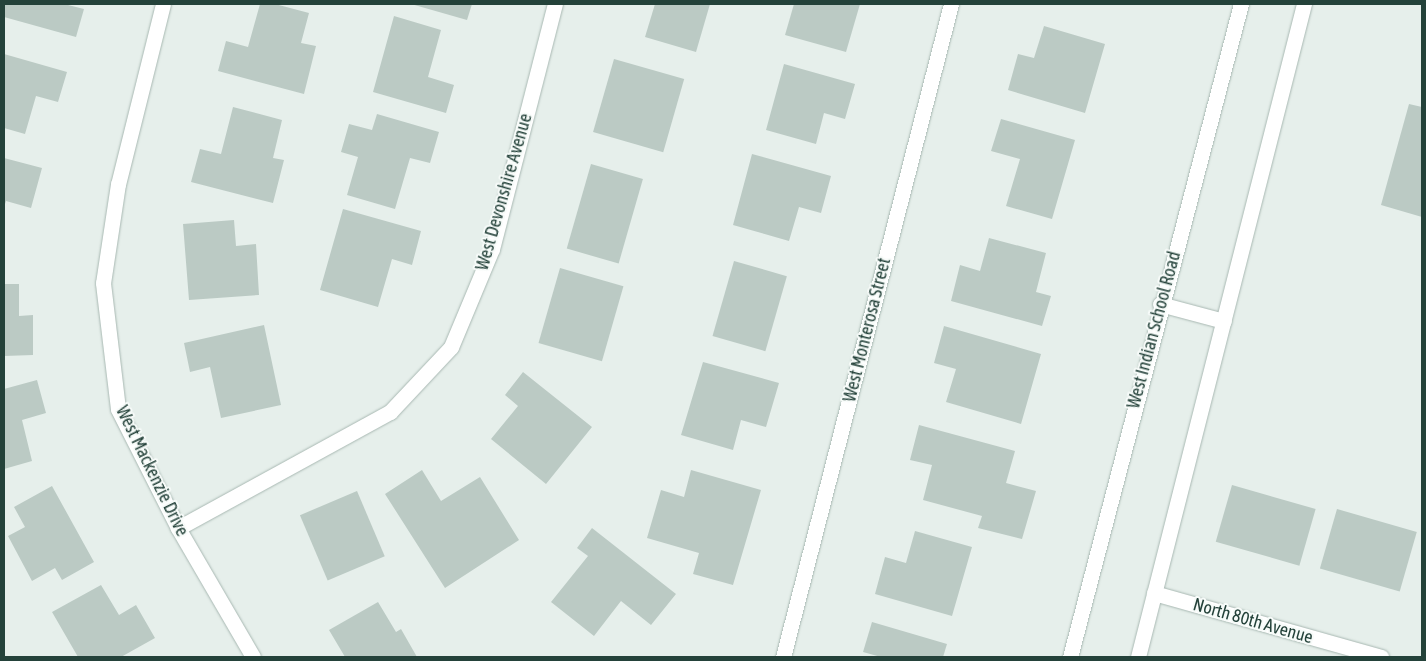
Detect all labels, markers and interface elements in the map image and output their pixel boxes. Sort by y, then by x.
street label: West Devonshire Avenue [471,111,537,273]
street label: West Indian School Road [1123,249,1185,411]
street label: West Monterosa Street [839,256,895,404]
street label: West Mackenzie Drive [111,402,193,540]
street label: North 80th Avenue [1191,594,1315,648]

